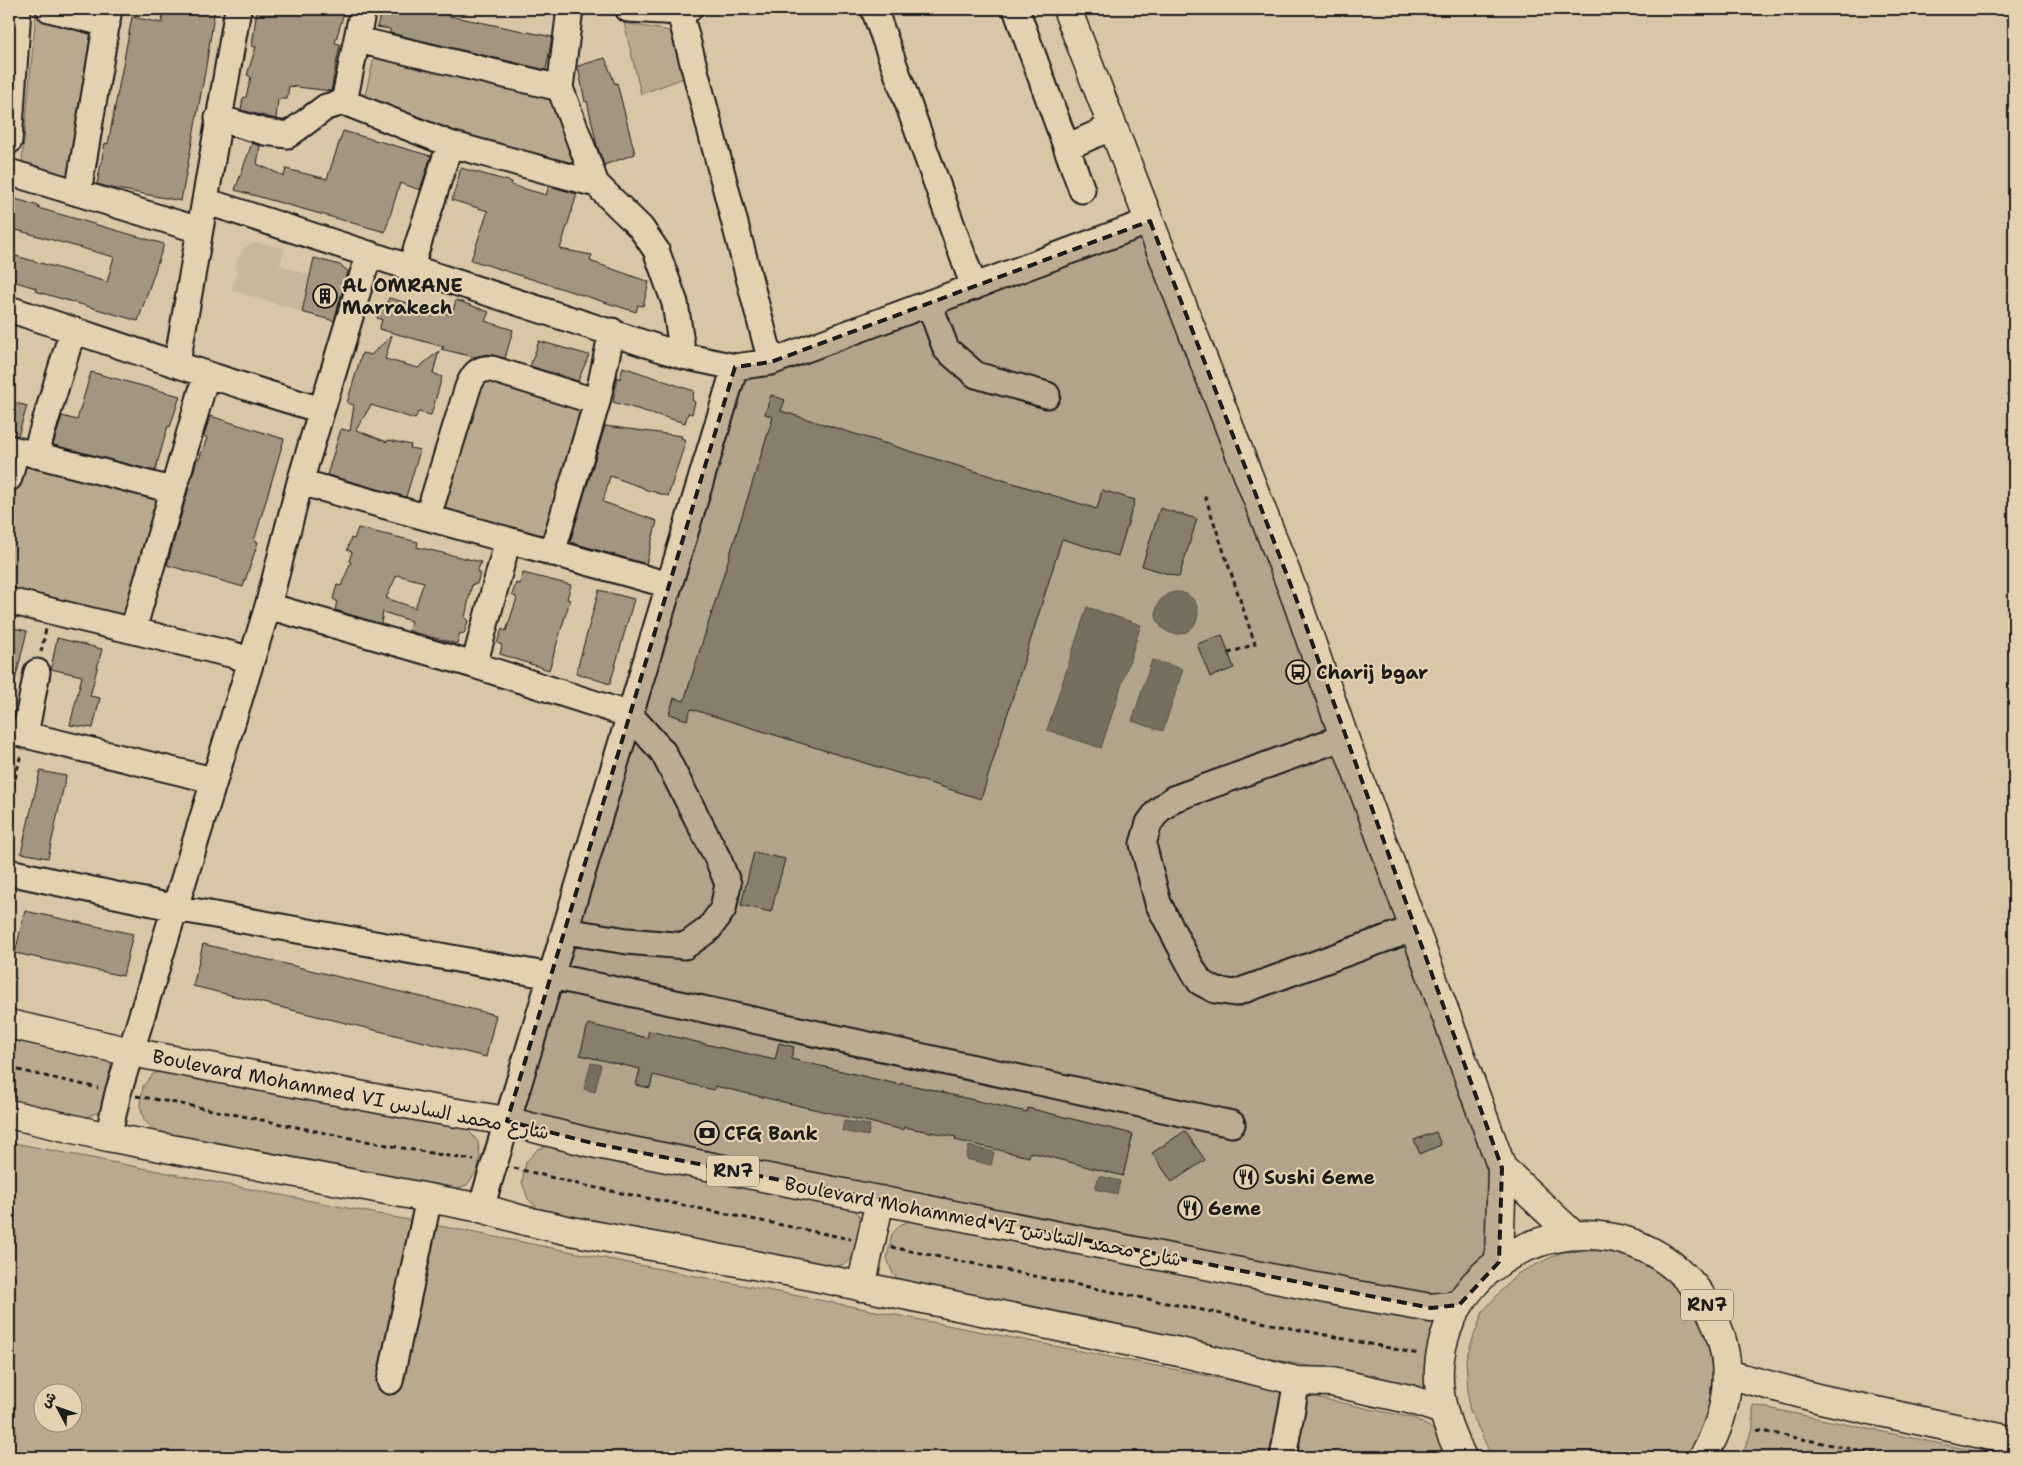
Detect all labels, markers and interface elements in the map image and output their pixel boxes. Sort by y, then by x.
place label: AL OMRANE Marrakech [342,273,463,320]
building icon: AL OMRANE Marrakech [312,283,338,309]
bus stop icon: Charij bgar [1285,659,1311,685]
place label: Charij bgar [1316,660,1428,685]
street label: Boulevard Mohammed VI شارع محمد السادس [150,1044,551,1146]
bank icon: CFG Bank [694,1120,720,1146]
place label: CFG Bank [724,1121,818,1146]
road number: RN7 [707,1156,759,1186]
restaurant icon: Sushi 6eme [1233,1164,1259,1190]
place label: Sushi 6eme [1264,1165,1375,1190]
street label: Boulevard Mohammed VI شارع محمد السادس [782,1171,1183,1273]
restaurant icon: 6eme [1177,1195,1203,1221]
place label: 6eme [1208,1196,1261,1221]
road number: RN7 [1681,1290,1733,1320]
north arrow [32,1384,82,1434]
text: ش [36,1388,60,1411]

